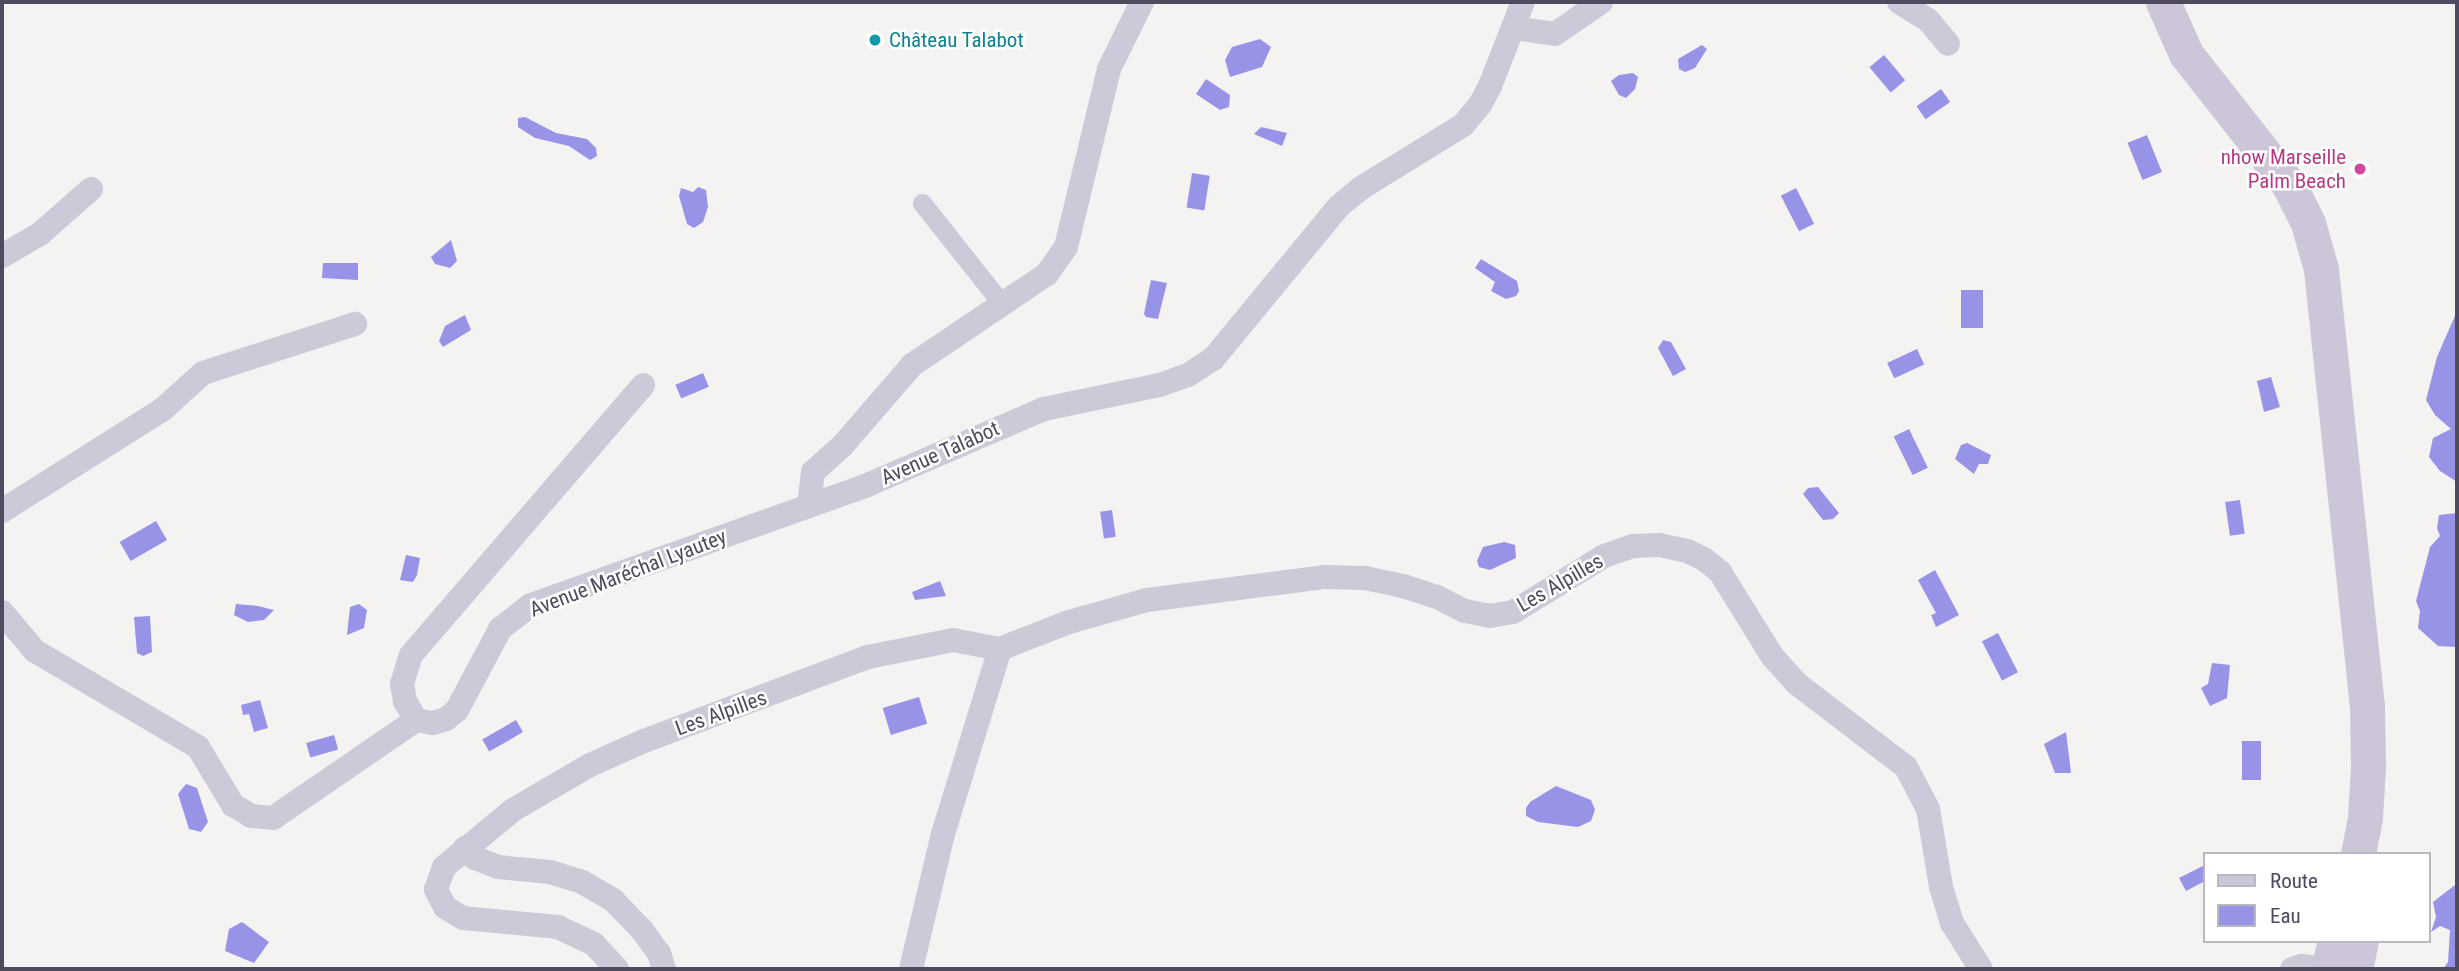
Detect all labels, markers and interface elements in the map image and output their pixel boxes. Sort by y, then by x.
place label: Château Talabot [889,27,1024,53]
marker: Château Talabot [867,32,883,48]
place label: nhow Marseille Palm Beach [2221,144,2346,194]
marker: nhow Marseille Palm Beach [2352,161,2368,177]
street label: Avenue Talabot [877,416,1003,490]
street label: Avenue Maréchal Lyautey [526,524,730,622]
street label: Les Alpilles [1512,548,1608,618]
street label: Les Alpilles [672,685,770,741]
legend [2204,852,2431,943]
text: Route [2270,869,2318,893]
text: Eau [2270,904,2301,928]

